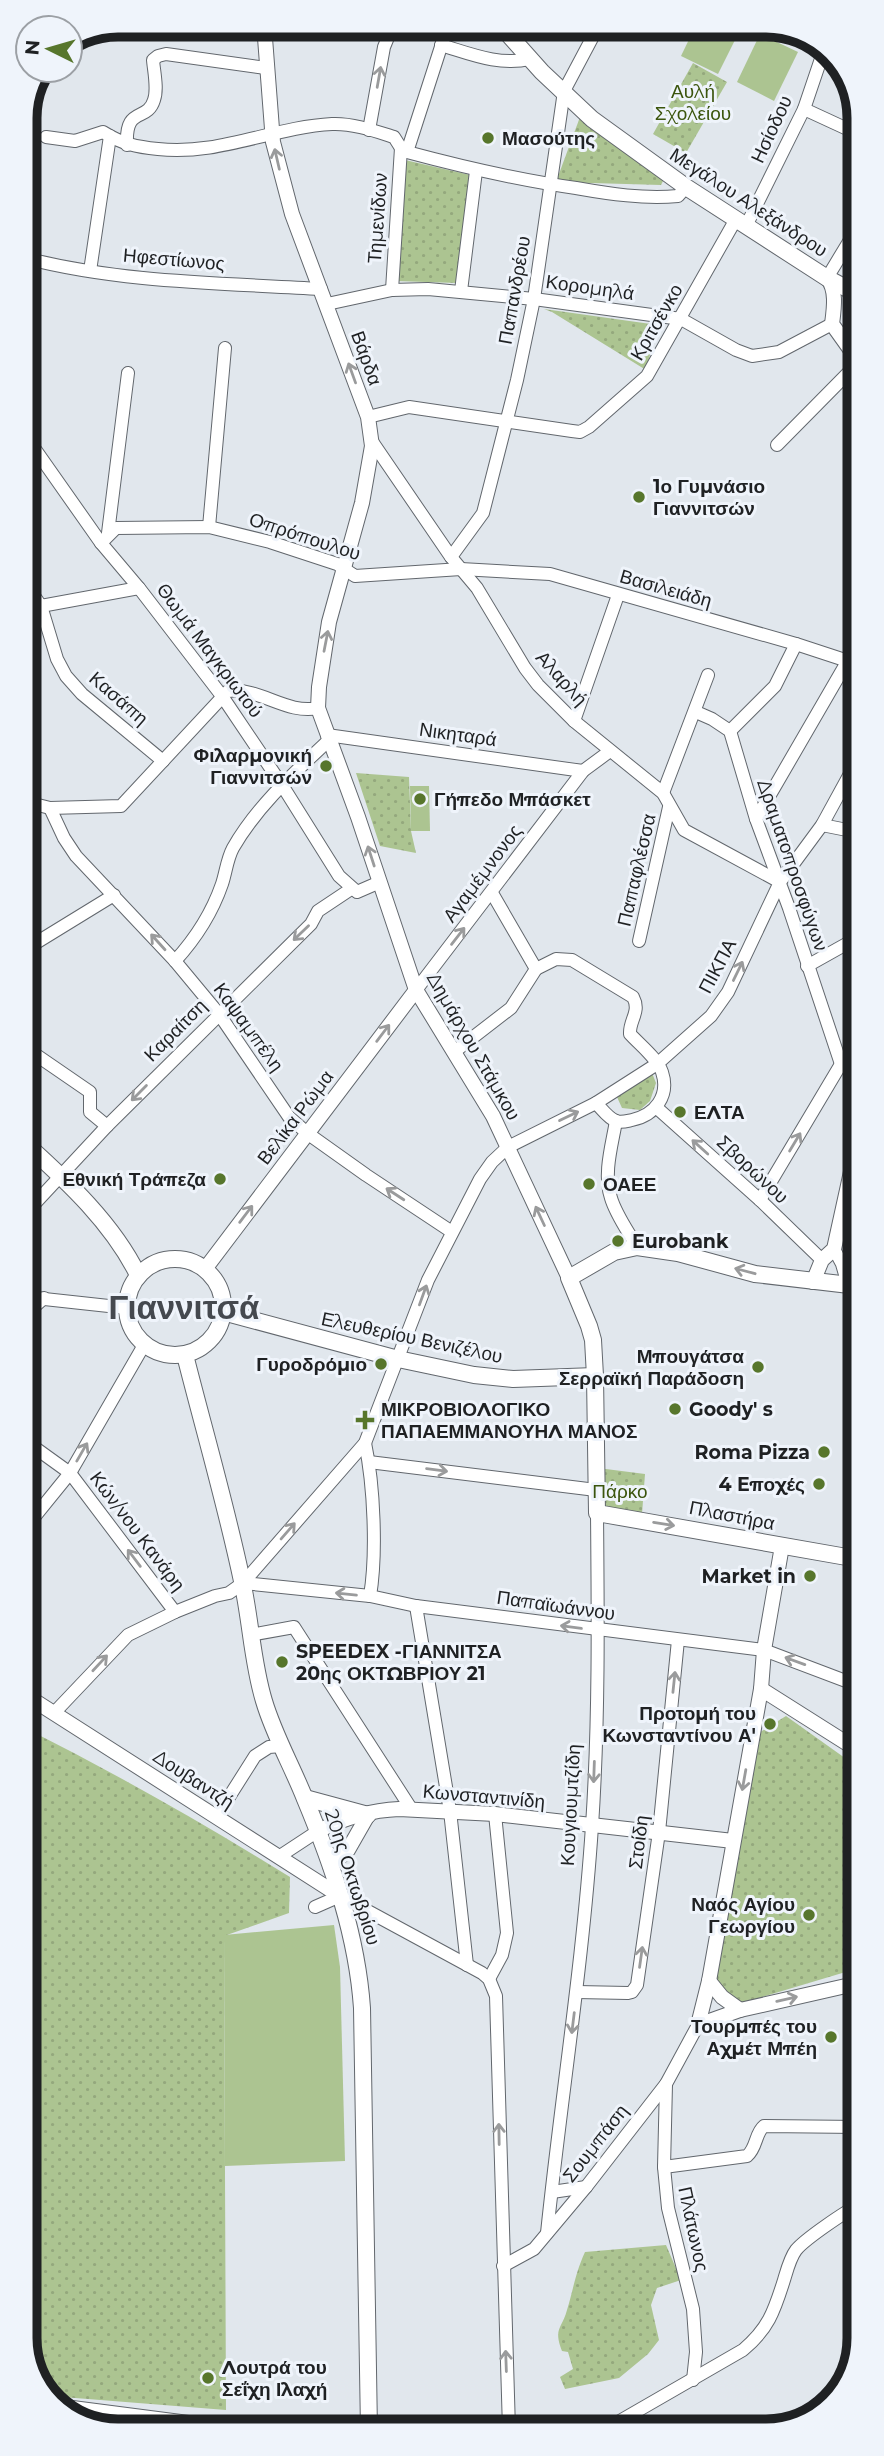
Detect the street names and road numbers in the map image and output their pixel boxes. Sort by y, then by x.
street label: Ησίοδου [746,92,797,167]
street label: Μεγάλου Αλεξάνδρου [666,143,832,262]
street label: Τημενίδων [363,172,392,264]
street label: Παπανδρέου [494,234,535,346]
street label: Ηφεστίωνος [122,244,226,275]
street label: Κορομηλά [544,270,636,305]
street label: Κριτσένκο [625,280,688,365]
street label: Βάρδα [346,328,387,388]
street label: Οπρόπουλου [246,508,363,565]
street label: Βασιλειάδη [617,564,715,613]
street label: Θωμά Μαγκριωτού [152,579,268,722]
street label: Αλαρλή [531,646,592,710]
street label: Κασάπη [85,667,153,730]
street label: Νικηταρά [418,718,498,751]
street label: Δραματοπροσφύγων [752,776,833,954]
street label: Παπαφλέσσα [612,812,661,929]
street label: Αγαμέμνονος [438,820,527,927]
street label: ΠΙΚΠΑ [694,935,741,997]
street label: Δημάρχου Στάμκου [422,968,525,1124]
street label: Καψαμπέλη [209,979,288,1076]
street label: Καραίτση [139,994,211,1066]
street label: Βελίκα Ρώμα [252,1066,338,1169]
street label: Σβορώνου [712,1130,793,1208]
street label: Ελευθερίου Βενιζέλου [319,1307,505,1368]
street label: Κών/νου Κανάρη [85,1467,190,1596]
street label: Πλαστήρα [687,1496,777,1535]
street label: Παπαϊωάννου [495,1586,617,1625]
street label: Κουγιουμτζίδη [556,1744,585,1867]
street label: Δουβαντζή [149,1745,239,1814]
street label: Κωνσταντινίδη [422,1780,546,1813]
street label: 20ης Οκτωβρίου [320,1806,385,1948]
street label: Στοίδη [624,1814,653,1870]
street label: Σουμπάση [558,2100,633,2187]
street label: Πλάτωνος [673,2184,714,2274]

